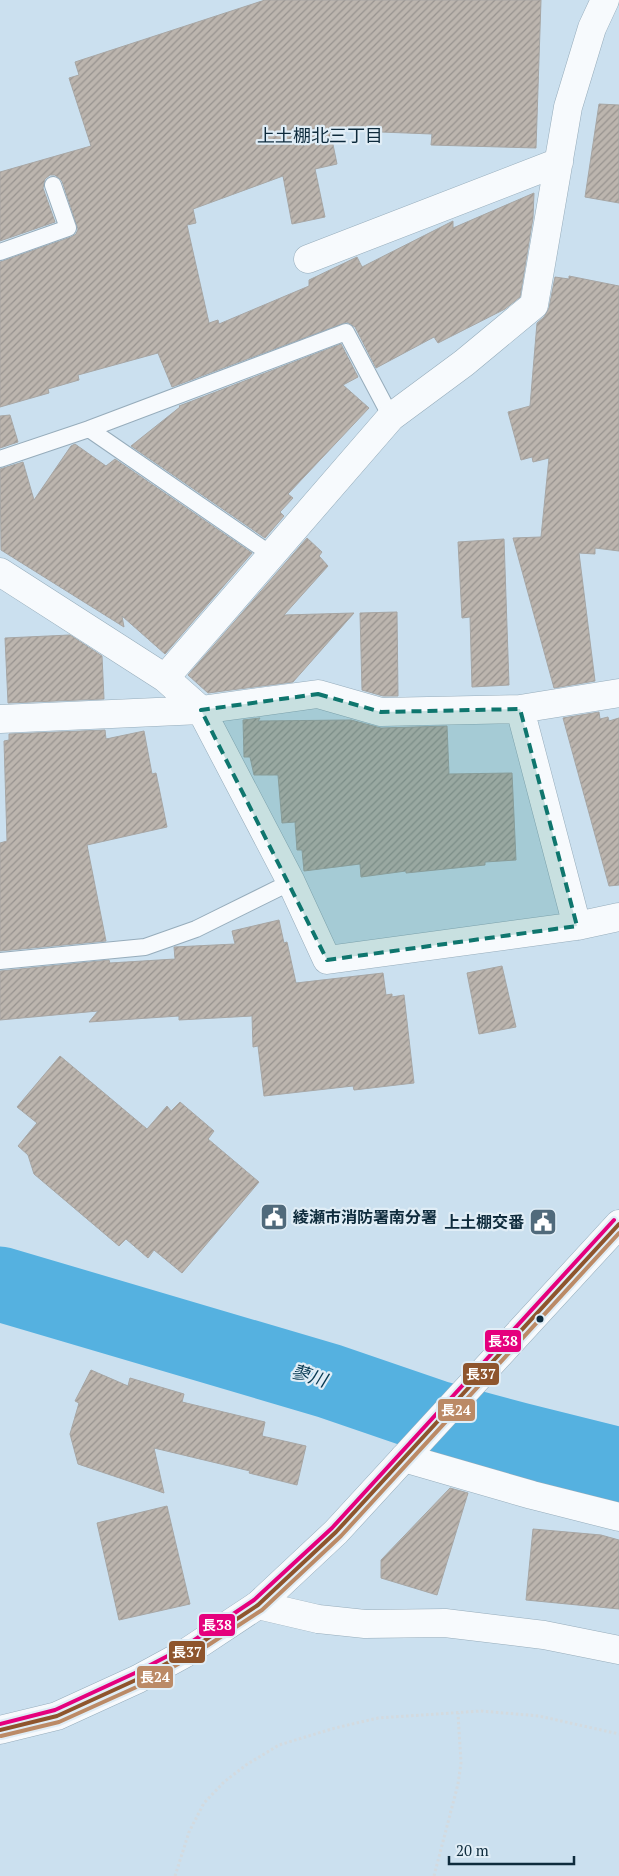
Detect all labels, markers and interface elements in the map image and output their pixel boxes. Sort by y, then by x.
district label: 上土棚北三丁目 [257,123,383,147]
public building icon: 綾瀬市消防署南分署 [259,1202,289,1232]
place label: 綾瀬市消防署南分署 [293,1206,437,1228]
public building icon: 上土棚交番 [528,1207,558,1237]
place label: 上土棚交番 [444,1211,524,1233]
unlabelled marker [535,1314,545,1324]
line badge: 長38 [484,1329,522,1353]
text: 長38 [488,1331,518,1350]
water label: 蓼川 [289,1358,332,1392]
line badge: 長37 [462,1362,500,1386]
text: 長37 [466,1364,496,1383]
line badge: 長24 [437,1398,476,1422]
text: 長24 [441,1400,471,1419]
line badge: 長38 [198,1613,236,1637]
text: 長38 [202,1615,232,1634]
line badge: 長37 [168,1640,206,1664]
text: 長37 [172,1642,202,1661]
line badge: 長24 [136,1665,174,1689]
text: 長24 [140,1667,170,1686]
scale bar [449,1834,574,1866]
text: 20 m [456,1840,489,1860]

